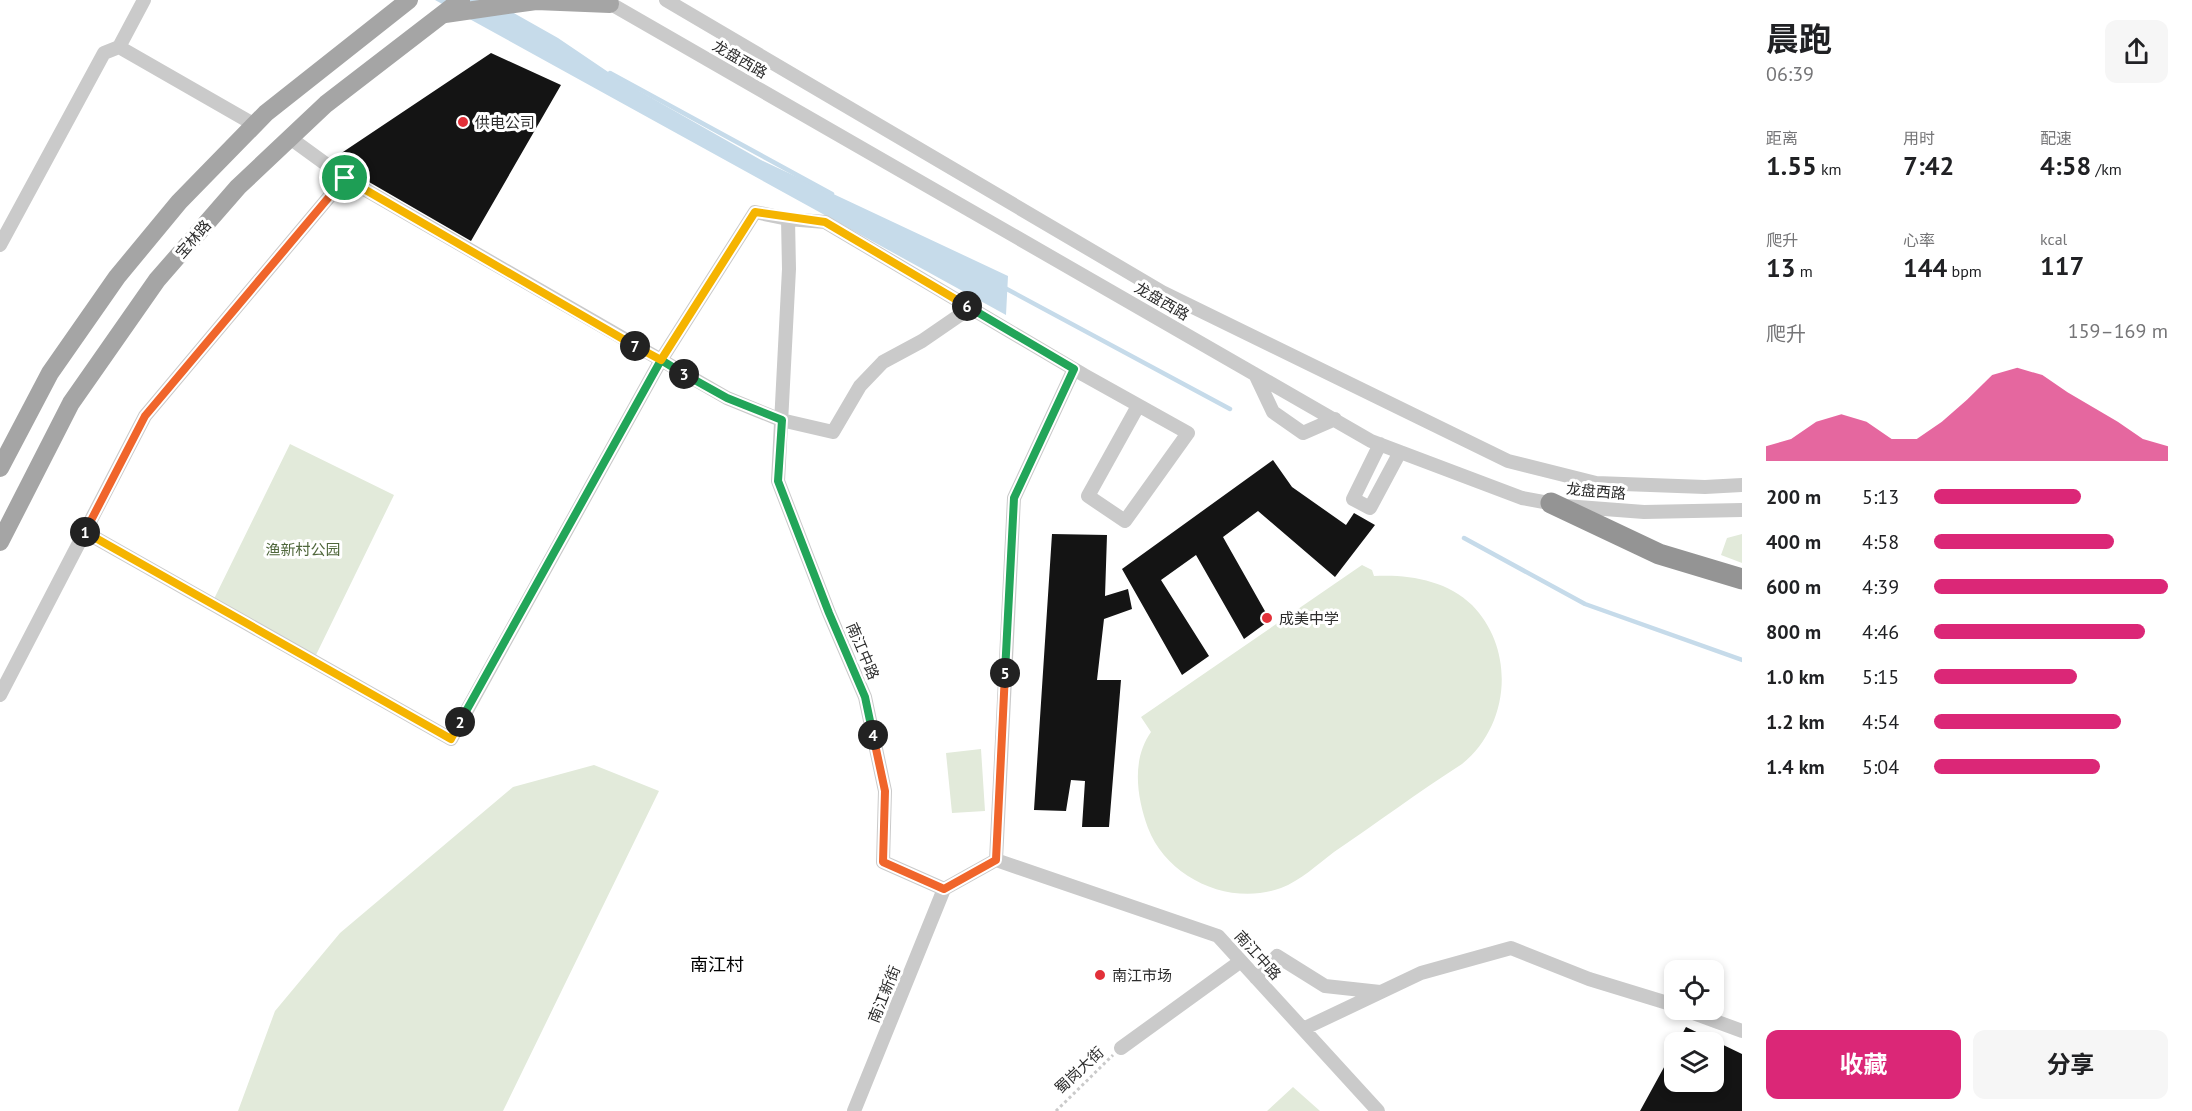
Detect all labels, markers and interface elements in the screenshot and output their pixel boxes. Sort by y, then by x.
text: 晨跑 [1766,17,1832,60]
button: share [2105,20,2168,83]
street label: 龙盘西路 [709,36,771,82]
text: 06:39 [1766,61,1814,87]
place label: 供电公司 [475,113,535,132]
marker: 供电公司 [456,115,470,129]
text: 距离 [1766,128,1798,148]
text: 用时 [1903,128,1935,148]
text: 配速 [2040,128,2072,148]
text: 1.55 [1766,149,1817,182]
text: 7:42 [1903,149,1954,182]
text: 4:58 [2040,149,2091,182]
pin [319,152,370,203]
text: km [1817,159,1842,179]
text: /km [2091,159,2122,179]
icon: arrive [328,161,361,194]
street label: 宝林路 [171,216,215,262]
text: kcal [2040,229,2067,249]
text: 爬升 [1766,230,1798,250]
text: 心率 [1903,230,1935,250]
text: 117 [2040,249,2084,282]
text: 13 [1766,251,1795,284]
text: 144 [1903,251,1947,284]
text: m [1795,261,1813,281]
text: bpm [1947,261,1982,281]
street label: 龙盘西路 [1131,278,1193,324]
pin: 6 [952,291,982,321]
text: 6 [962,296,972,316]
text: 159–169 m [2068,318,2168,344]
text: 爬升 [1766,321,1806,347]
pin: 7 [620,331,650,361]
text: 7 [630,336,640,356]
pin: 3 [669,359,699,389]
text: 3 [679,364,689,384]
street label: 龙盘西路 [1565,479,1627,503]
text: 200 m [1766,484,1821,510]
text: 5:13 [1862,484,1899,510]
pin: 1 [70,517,100,547]
text: 1 [80,522,90,542]
text: 400 m [1766,529,1821,555]
text: 4:58 [1862,529,1899,555]
park label: 渔新村公园 [265,540,341,559]
text: 600 m [1766,574,1821,600]
text: 4:39 [1862,574,1899,600]
place label: 成美中学 [1279,609,1339,628]
marker: 成美中学 [1260,611,1274,625]
text: 800 m [1766,619,1821,645]
text: 4:46 [1862,619,1899,645]
street label: 南江中路 [843,620,883,682]
pin: 5 [990,658,1020,688]
text: 5 [1000,663,1010,683]
text: 1.0 km [1766,664,1825,690]
text: 5:15 [1862,664,1899,690]
pin: 2 [445,707,475,737]
text: 1.2 km [1766,709,1825,735]
text: 4:54 [1862,709,1899,735]
text: 2 [455,712,465,732]
pin: 4 [858,720,888,750]
text: 4 [868,725,878,745]
text: 1.4 km [1766,754,1825,780]
text: 5:04 [1862,754,1899,780]
street label: 南江中路 [1231,926,1285,984]
district label: 南江村 [690,953,744,976]
map controls [1664,960,1724,1092]
button: locate [1664,960,1724,1020]
street label: 南江新街 [864,963,904,1025]
place label: 南江市场 [1112,966,1172,985]
marker: 南江市场 [1093,968,1107,982]
button: 收藏 [1766,1030,1961,1099]
button: 分享 [1973,1030,2168,1099]
button: layers [1664,1032,1724,1092]
street label: 蜀岗大街 [1051,1043,1107,1097]

